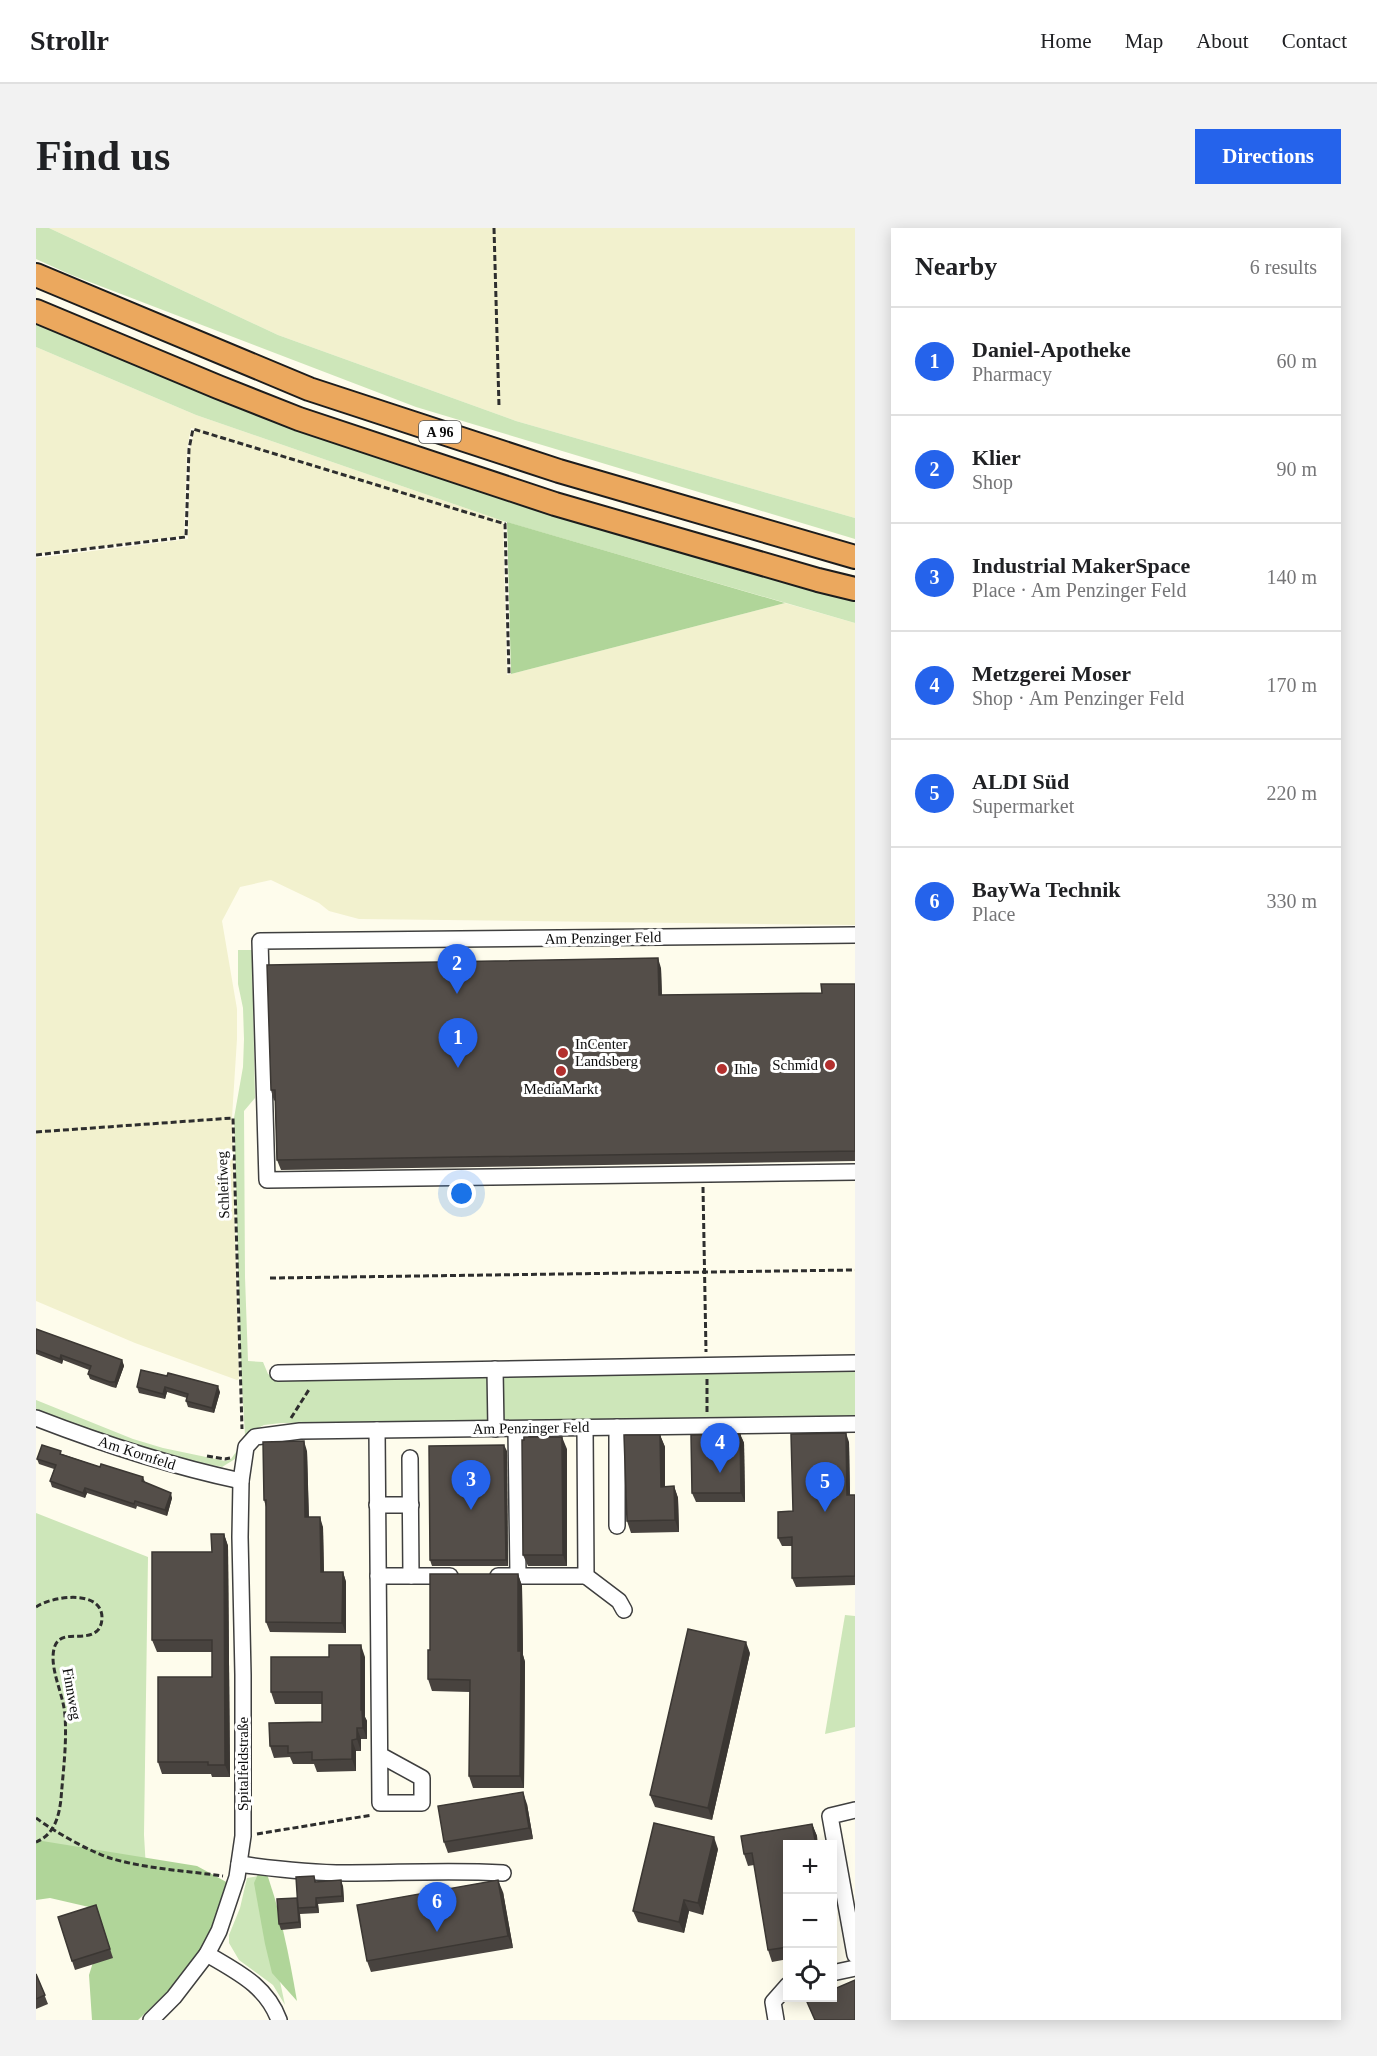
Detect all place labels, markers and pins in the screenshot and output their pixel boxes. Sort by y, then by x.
pin: 2 [438,944,476,994]
pin: 1 [438,1018,478,1068]
place label: InCenter Landsberg [575,1036,639,1069]
marker: InCenter Landsberg [556,1046,570,1060]
place label: Schmid [772,1057,818,1073]
marker: Schmid [823,1058,837,1072]
place label: Ihle [734,1061,758,1077]
marker: Ihle [715,1062,729,1076]
marker: MediaMarkt [554,1064,568,1078]
place label: MediaMarkt [524,1081,599,1097]
pin: 4 [700,1424,740,1473]
pin: 3 [452,1460,490,1510]
pin: 5 [806,1462,844,1512]
pin: 6 [418,1882,456,1932]

